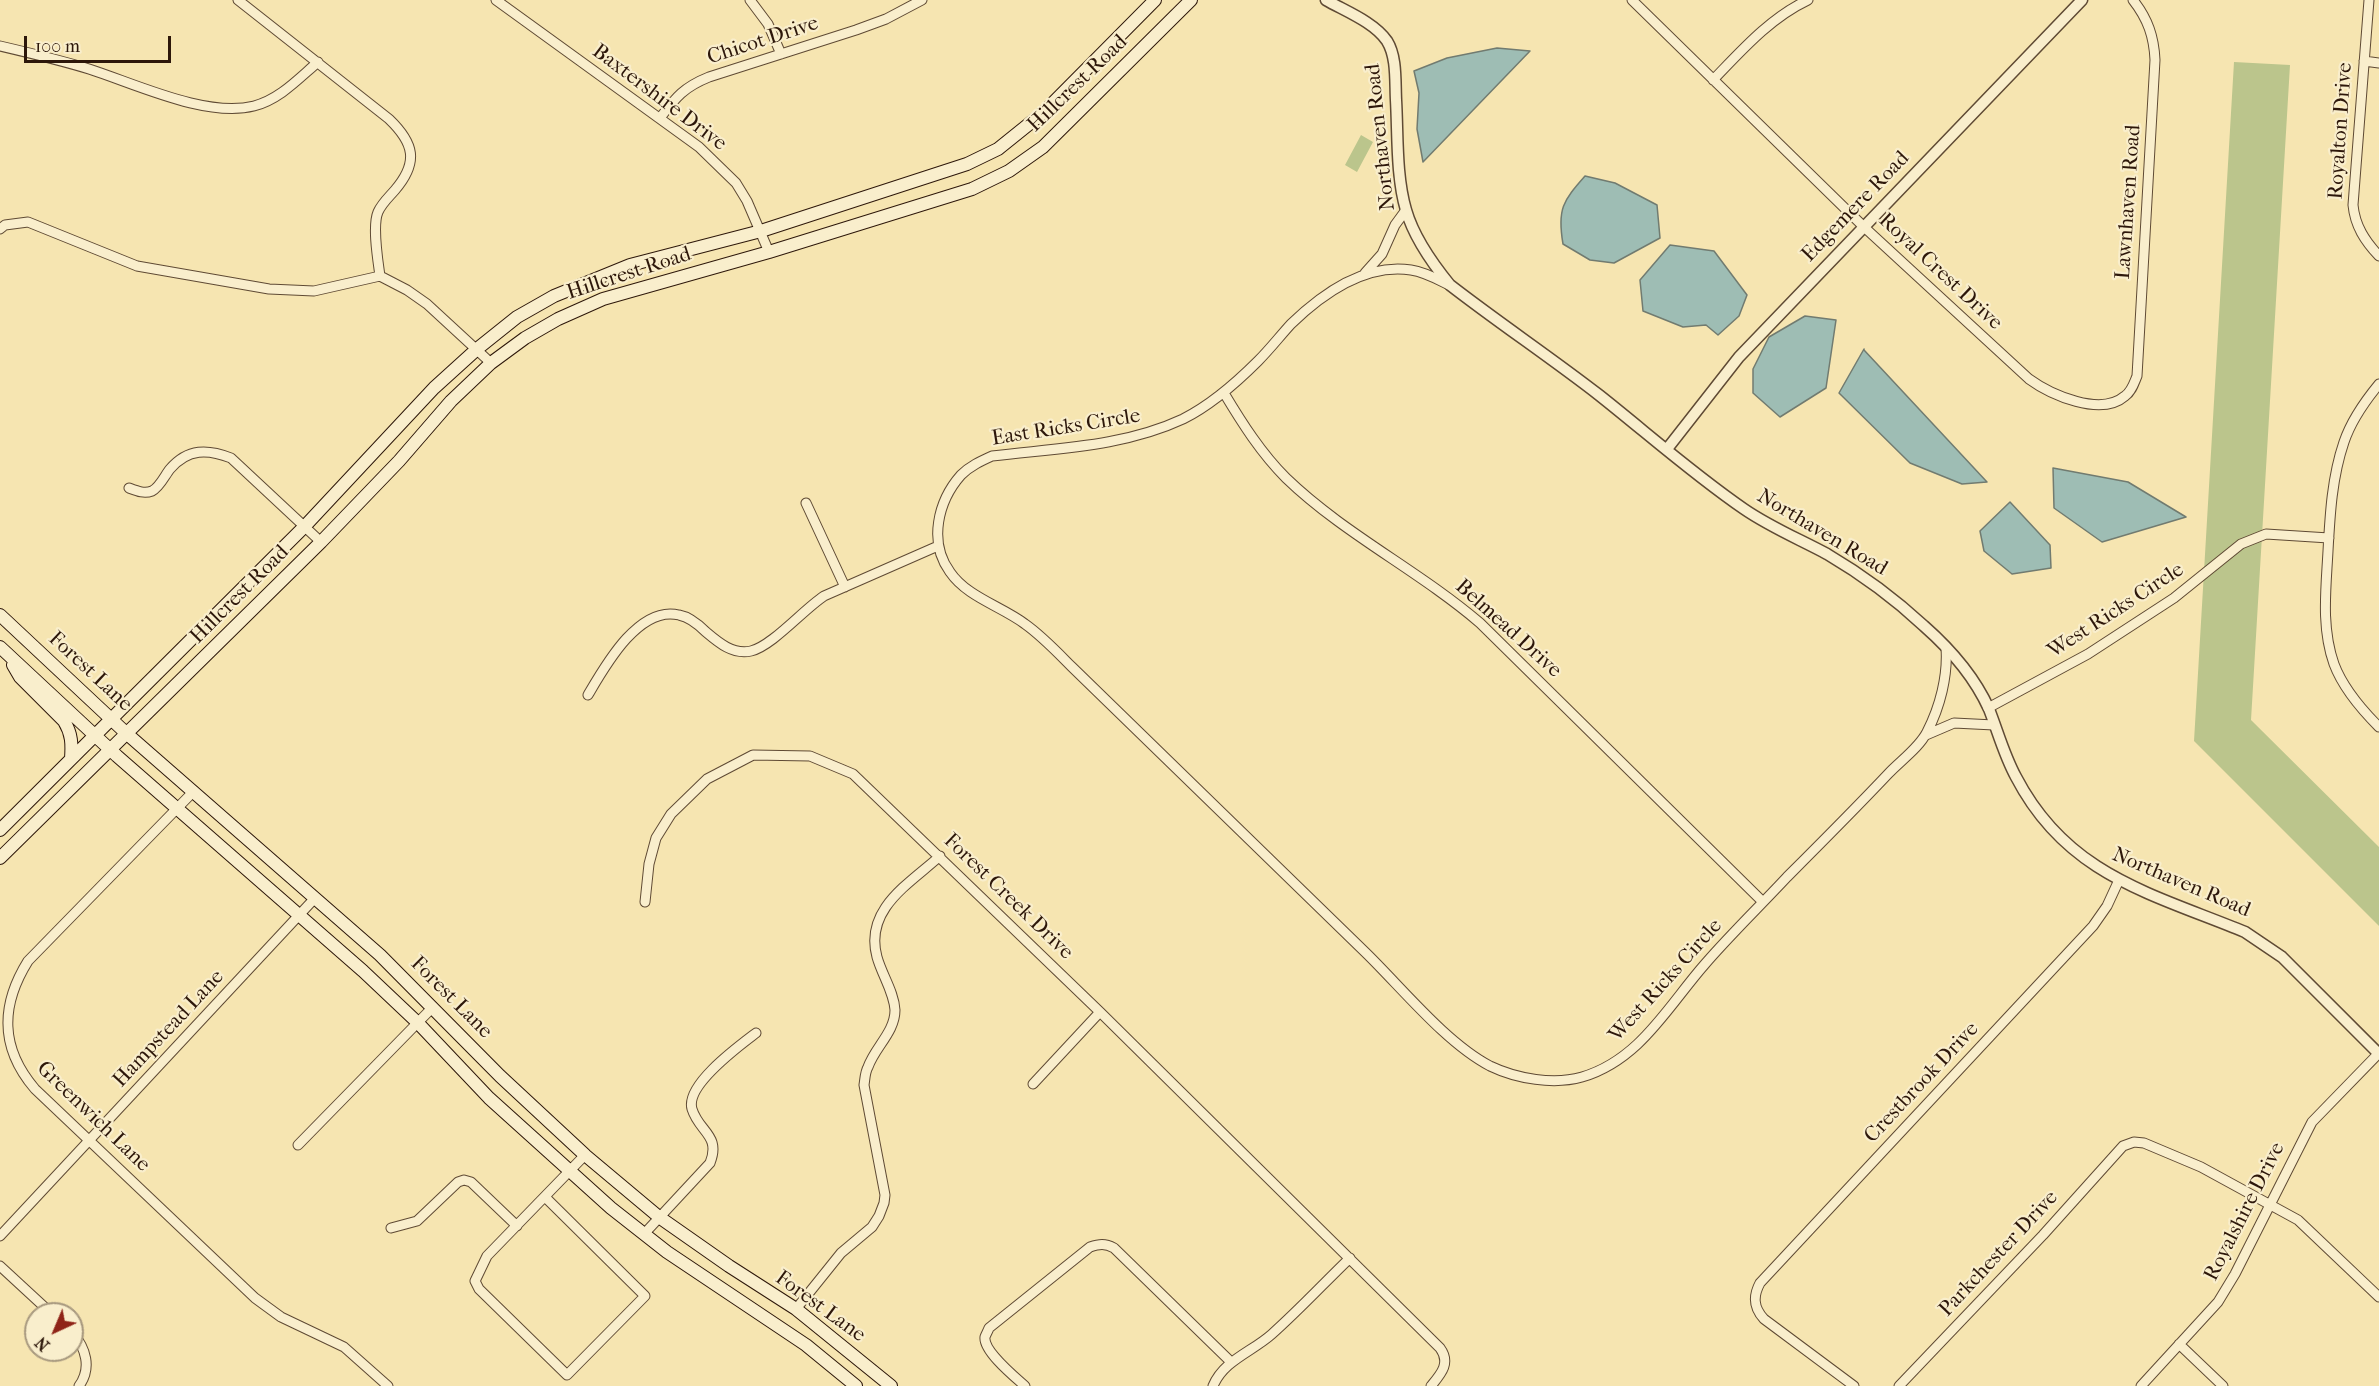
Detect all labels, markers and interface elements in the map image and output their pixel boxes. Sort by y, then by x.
street label: Chicot Drive [704,11,822,71]
scale bar [27,24,174,62]
street label: Hillcrest Road [1023,30,1133,138]
text: 100 m [35,36,80,57]
street label: Baxtershire Drive [587,39,731,157]
street label: Northaven Road [1361,62,1401,212]
street label: Royalton Drive [2324,62,2358,200]
street label: Lawnhaven Road [2111,124,2147,280]
street label: Edgemere Road [1797,146,1915,268]
street label: Royal Crest Drive [1873,208,2007,336]
street label: Hillcrest Road [564,242,694,306]
street label: East Ricks Circle [990,404,1142,452]
street label: Northaven Road [1752,484,1892,582]
street label: Hillcrest Road [185,540,295,650]
street label: West Ricks Circle [2043,558,2189,664]
street label: Belmead Drive [1450,575,1566,683]
street label: Forest Lane [43,627,137,717]
street label: Forest Creek Drive [938,829,1078,965]
street label: Northaven Road [2108,843,2254,923]
street label: West Ricks Circle [1604,914,1728,1048]
street label: Forest Lane [405,952,497,1044]
street label: Hampstead Lane [108,965,230,1093]
street label: Crestbrook Drive [1860,1017,1984,1149]
street label: Greenwich Lane [31,1056,155,1178]
street label: Royalshire Drive [2199,1139,2291,1285]
street label: Parkchester Drive [1934,1186,2064,1322]
street label: Forest Lane [770,1266,870,1348]
north arrow [24,1302,84,1362]
text: N [32,1333,54,1355]

